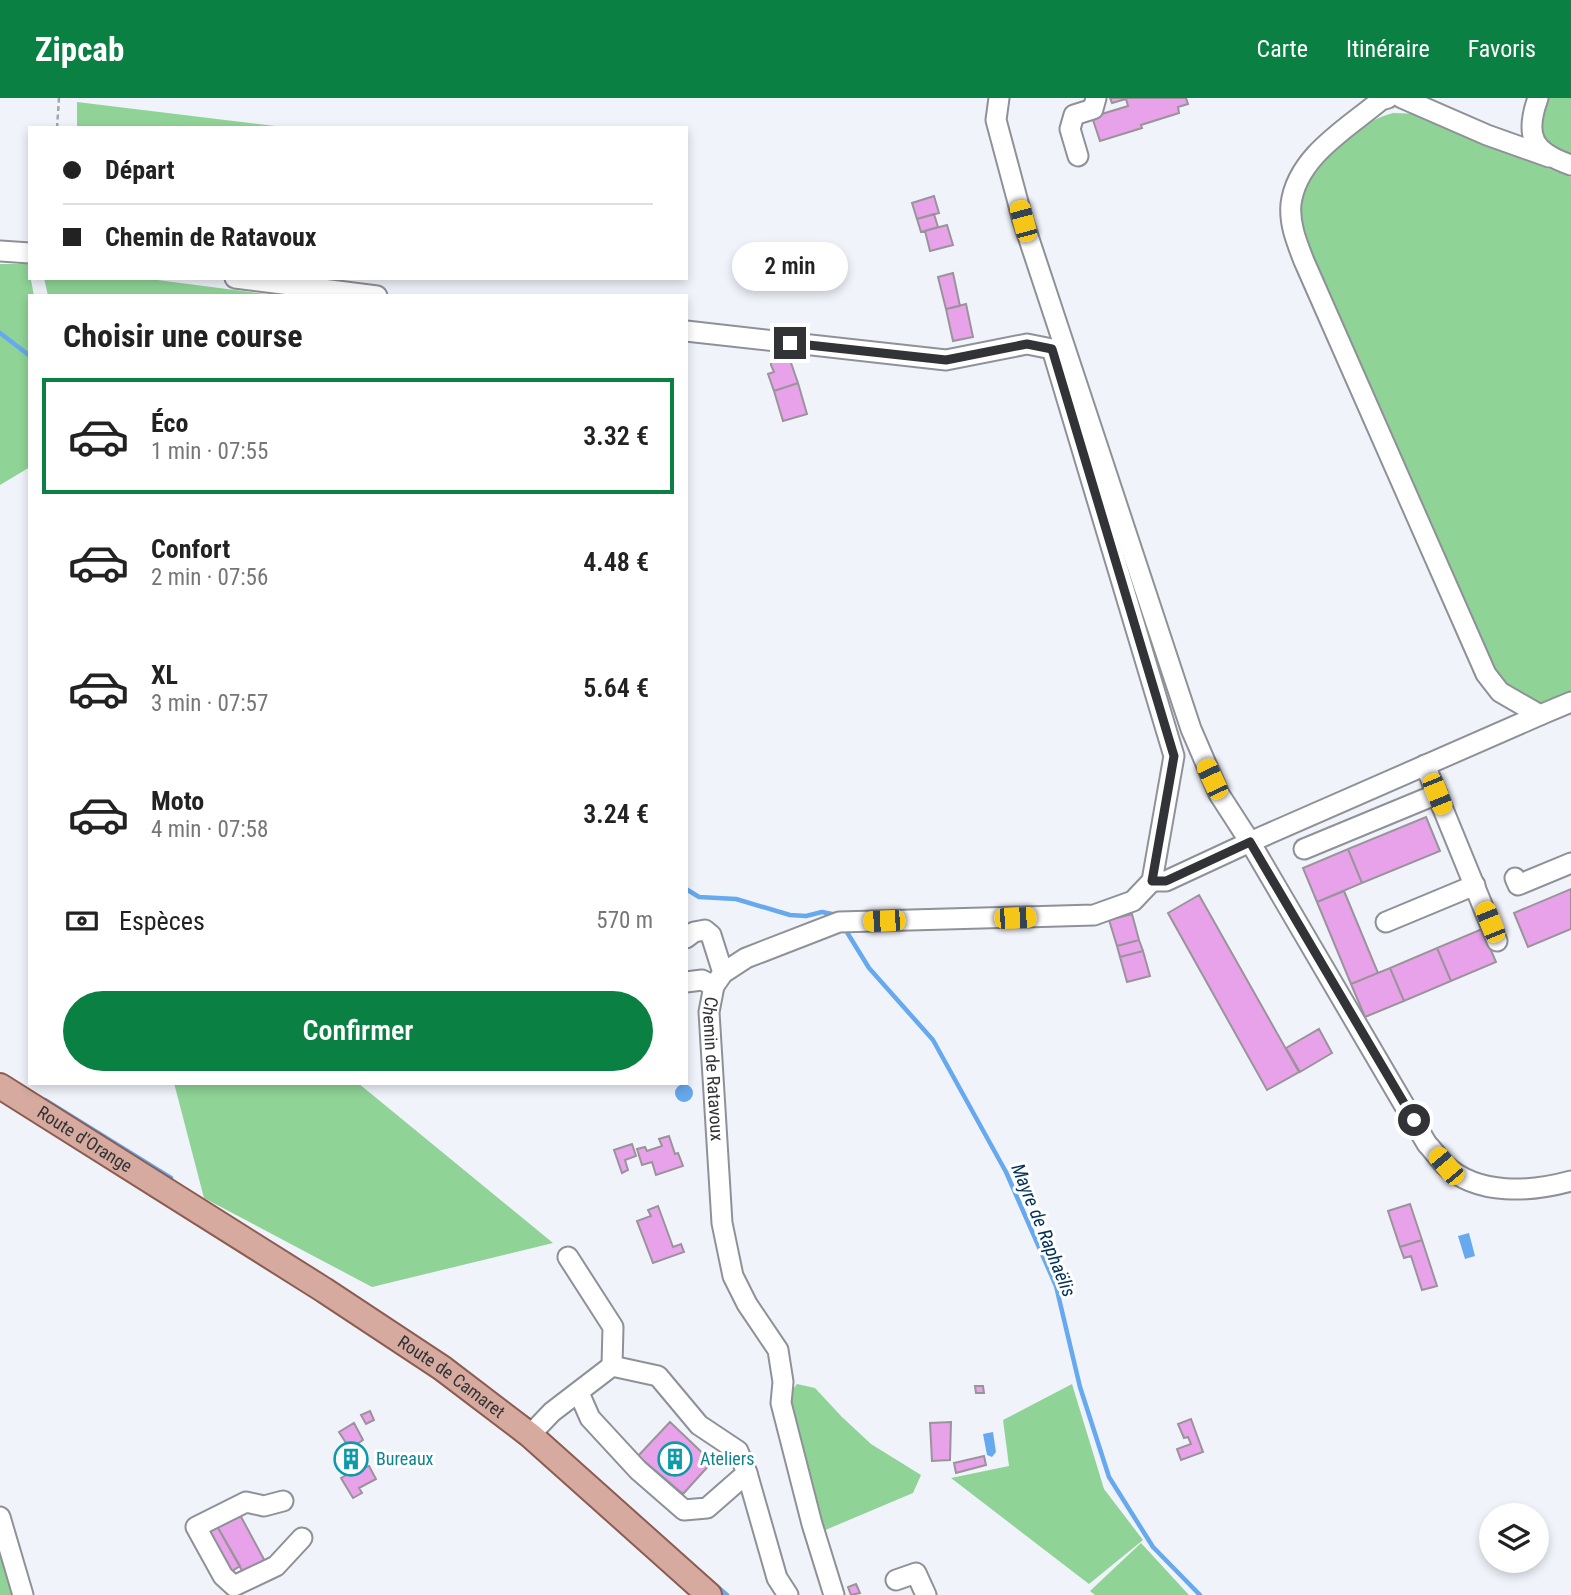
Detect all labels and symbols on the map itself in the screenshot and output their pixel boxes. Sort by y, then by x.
car [1008,198,1039,244]
callout: 2 min [732,242,848,290]
route end [774,327,806,359]
car [1194,756,1231,802]
car [1420,771,1455,817]
car [1473,899,1508,945]
car [994,907,1037,929]
car [863,910,906,932]
street label: Chemin de Ratavoux [699,995,728,1142]
street label: Route d'Orange [34,1101,136,1177]
route start [1398,1104,1430,1136]
car [1425,1143,1468,1189]
water label: Mayre de Raphaëlis [1006,1160,1081,1300]
street label: Route de Camaret [394,1331,509,1422]
building icon: Bureaux [332,1440,370,1478]
building icon: Ateliers [656,1440,694,1478]
place label: Bureaux [376,1448,434,1469]
place label: Ateliers [700,1448,754,1469]

